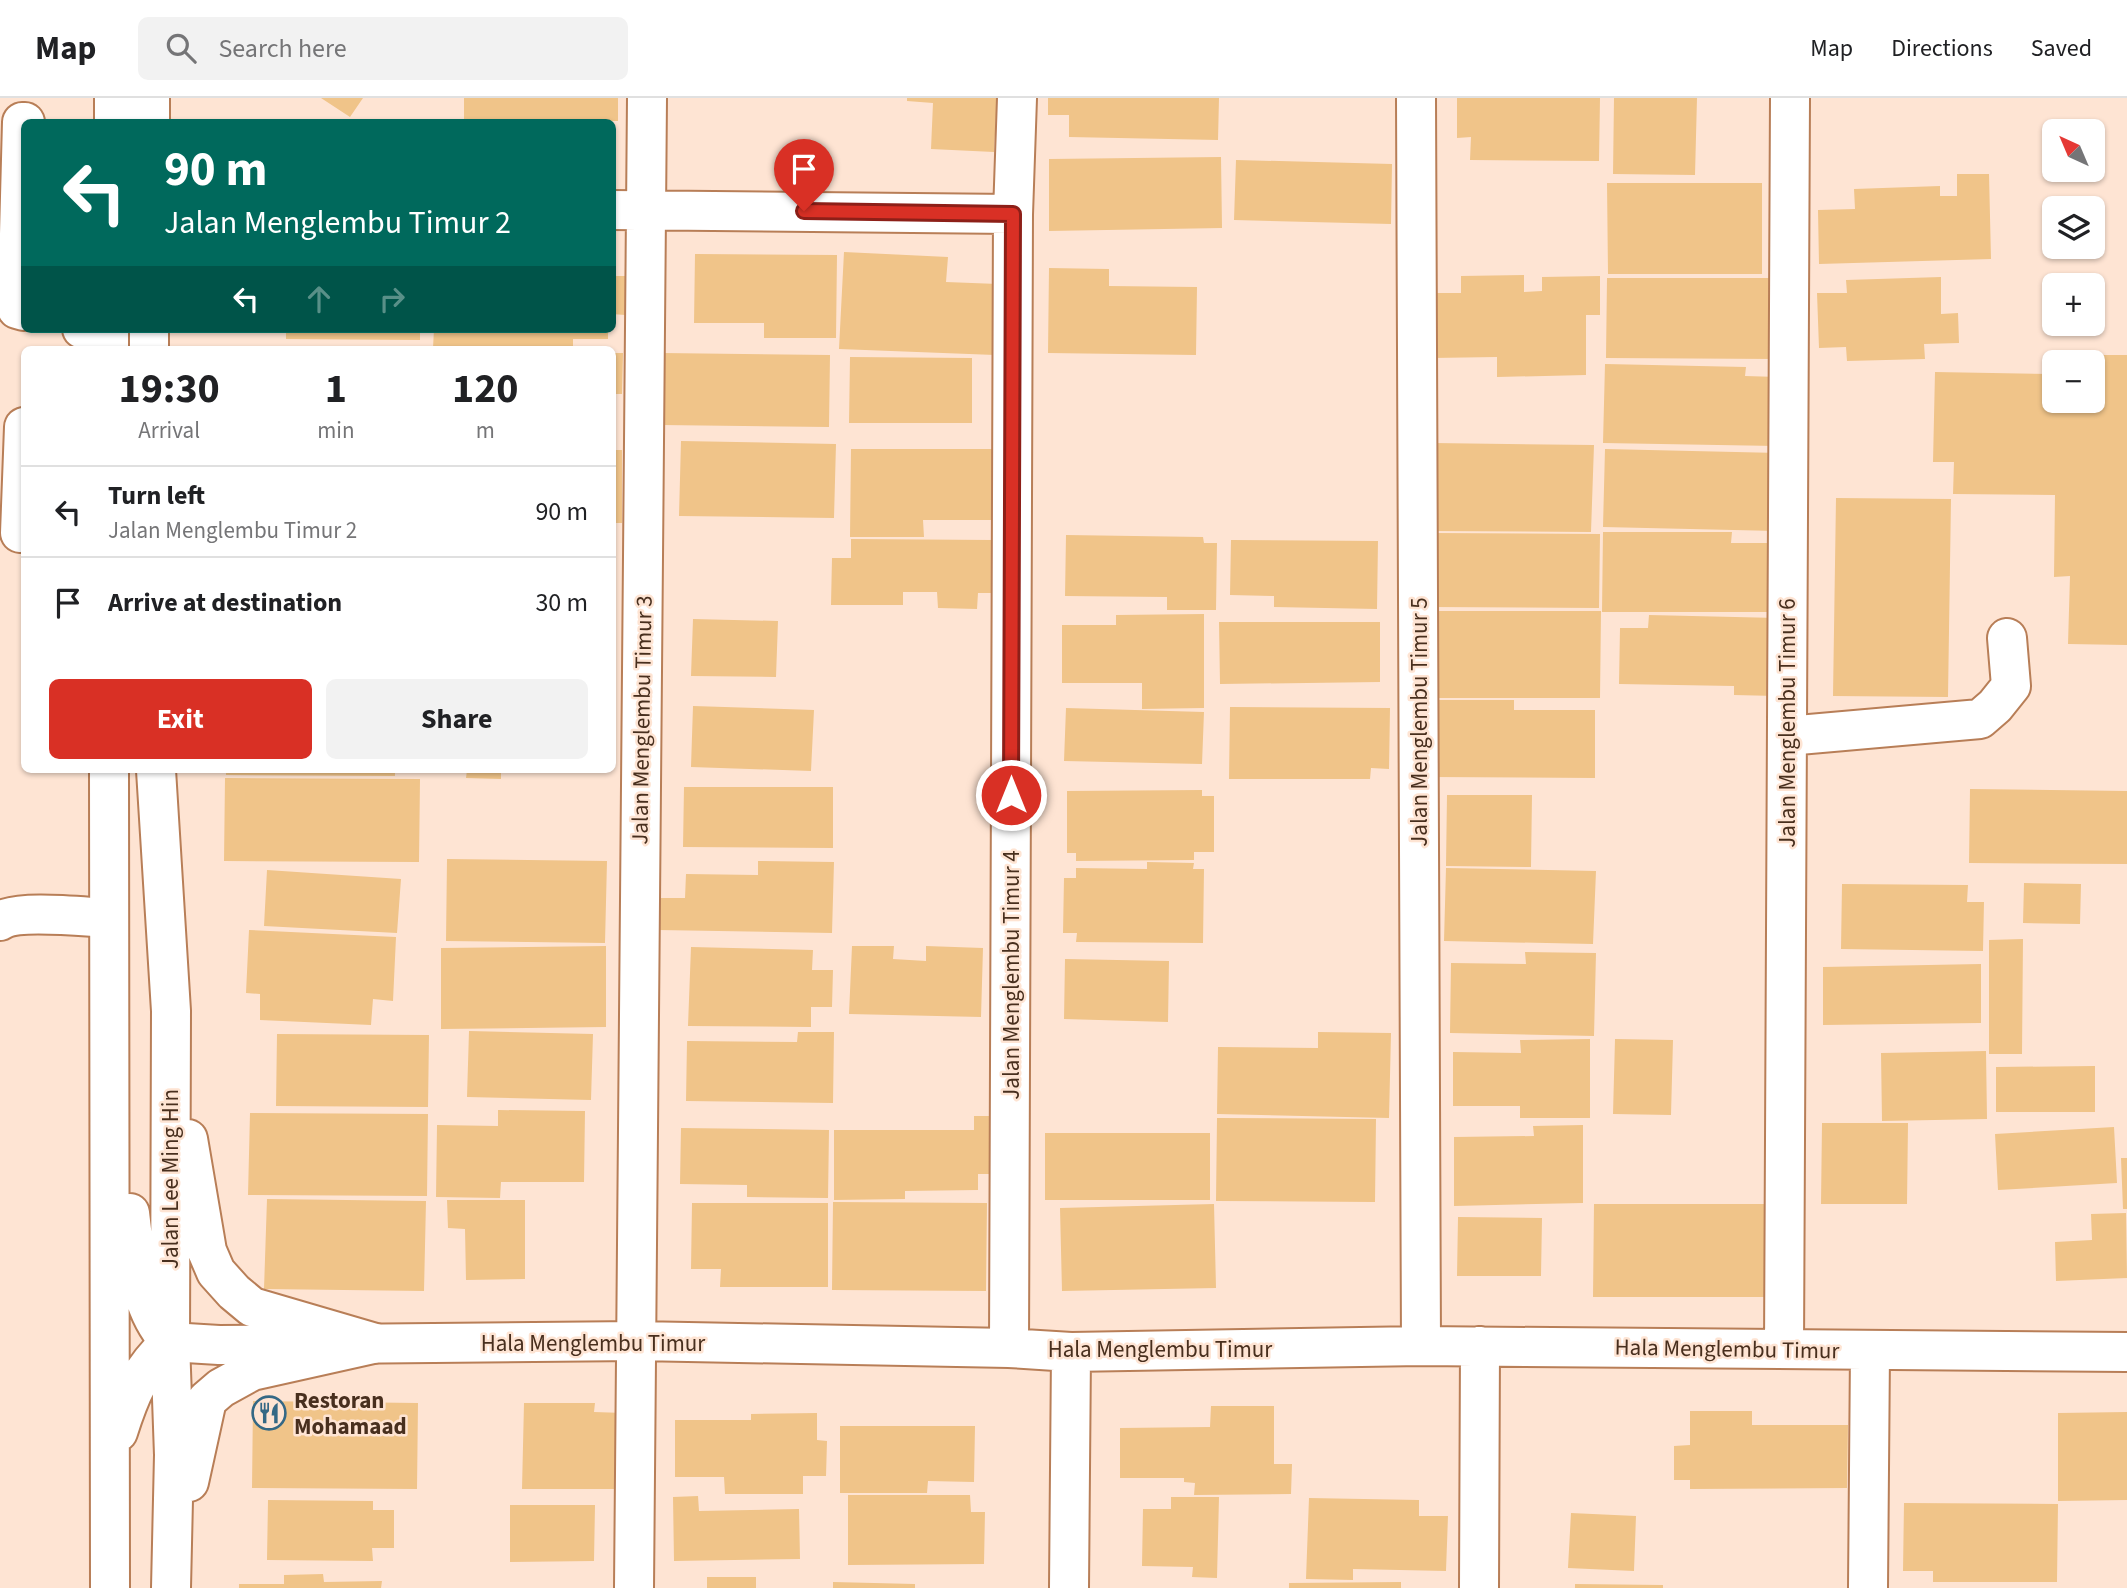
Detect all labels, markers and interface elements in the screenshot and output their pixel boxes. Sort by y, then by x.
search box [138,17,628,80]
text: Map [35,25,96,72]
icon: search [162,29,200,67]
text: Search here [218,30,347,67]
text: Map [1810,31,1853,66]
text: Directions [1891,31,1993,66]
text: Saved [2031,31,2092,66]
north arrow [2042,119,2105,182]
map controls [2042,119,2105,413]
text: 90 m [164,135,268,205]
pin [774,139,834,211]
icon: left [49,147,140,238]
icon: arrive [785,150,823,188]
button: layers [2042,196,2105,259]
text: Jalan Menglembu Timur 2 [164,200,511,246]
button: + [2042,273,2105,336]
icon: left [227,280,265,318]
icon: ahead [300,280,338,318]
icon: right [373,280,411,318]
button: − [2042,350,2105,413]
text: 19:30 [118,359,220,419]
text: 1 [325,359,347,419]
text: 120 [452,359,519,419]
text: Arrival [138,414,200,447]
text: min [317,414,355,447]
text: m [476,414,495,447]
text: Turn left [108,477,205,514]
icon: left [49,493,87,531]
text: 90 m [535,493,588,530]
text: Jalan Menglembu Timur 2 [108,514,357,547]
icon: arrive [49,584,87,622]
text: Arrive at destination [108,584,342,621]
text: 30 m [535,584,588,621]
street label: Jalan Menglembu Timur 3 [623,595,661,845]
street label: Jalan Menglembu Timur 5 [1403,597,1436,847]
street label: Jalan Menglembu Timur 6 [1771,598,1804,848]
button: Exit [49,679,312,759]
button: Share [326,679,588,759]
position arrow [974,758,1048,832]
street label: Jalan Menglembu Timur 4 [995,850,1028,1100]
street label: Jalan Lee Ming Hin [154,1089,187,1269]
street label: Hala Menglembu Timur [481,1327,706,1360]
street label: Hala Menglembu Timur [1614,1331,1841,1367]
street label: Hala Menglembu Timur [1048,1333,1273,1366]
place label: Restoran Mohamaad [294,1384,407,1443]
restaurant icon: Restoran Mohamaad [250,1394,288,1432]

